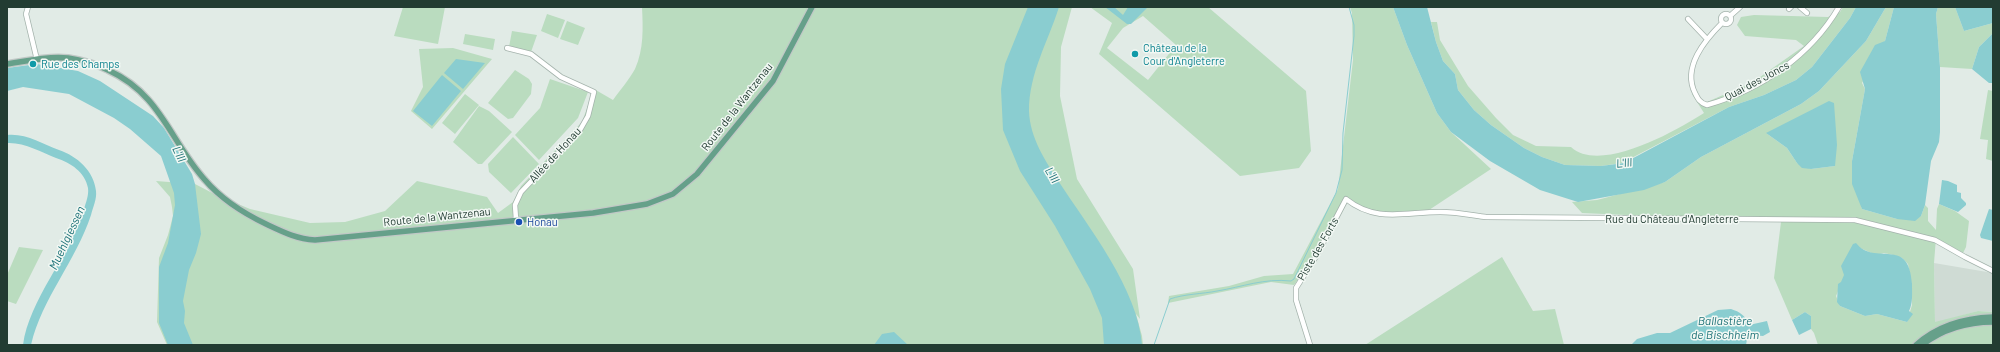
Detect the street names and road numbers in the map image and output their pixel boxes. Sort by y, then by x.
street label: Quai des Joncs [1722,58,1792,104]
street label: Route de la Wantzenau [699,60,775,154]
street label: Allée de Honau [526,125,584,185]
street label: Route de la Wantzenau [383,205,491,229]
street label: Rue du Château d'Angleterre [1605,212,1739,226]
street label: Piste des Forts [1295,215,1341,283]

